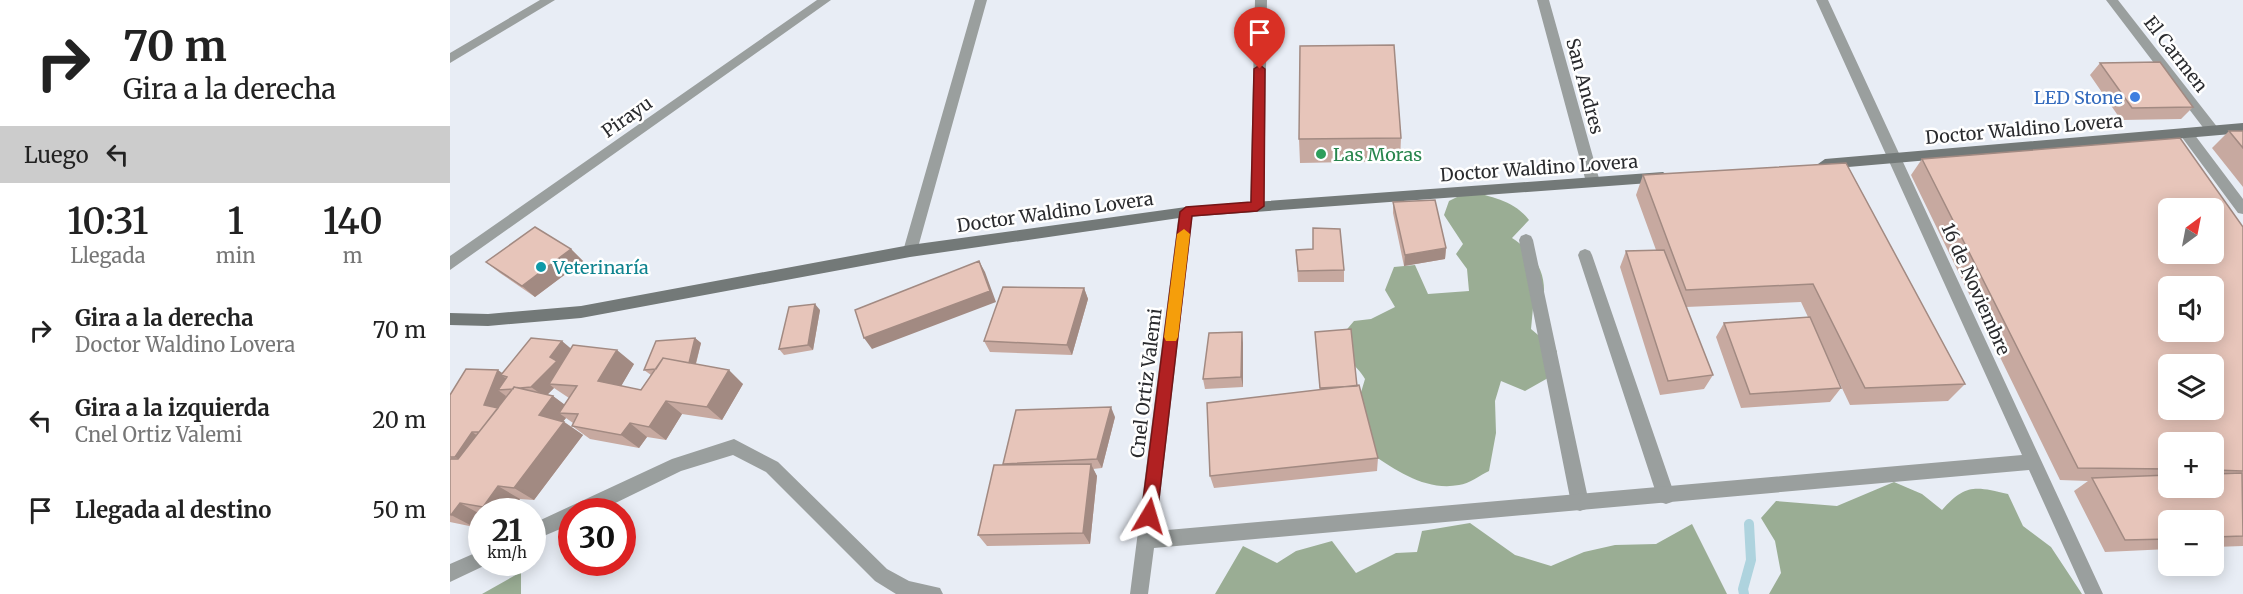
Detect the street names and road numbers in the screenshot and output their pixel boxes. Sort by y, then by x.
street label: El Carmen [2139,11,2213,97]
street label: San Andres [1561,35,1609,137]
street label: Pirayu [597,91,657,143]
street label: Doctor Waldino Lovera [1924,109,2124,149]
street label: Doctor Waldino Lovera [1439,150,1639,186]
street label: Doctor Waldino Lovera [955,187,1155,237]
street label: 16 de Noviembre [1937,219,2015,359]
street label: Cnel Ortiz Valemi [1125,307,1167,459]

